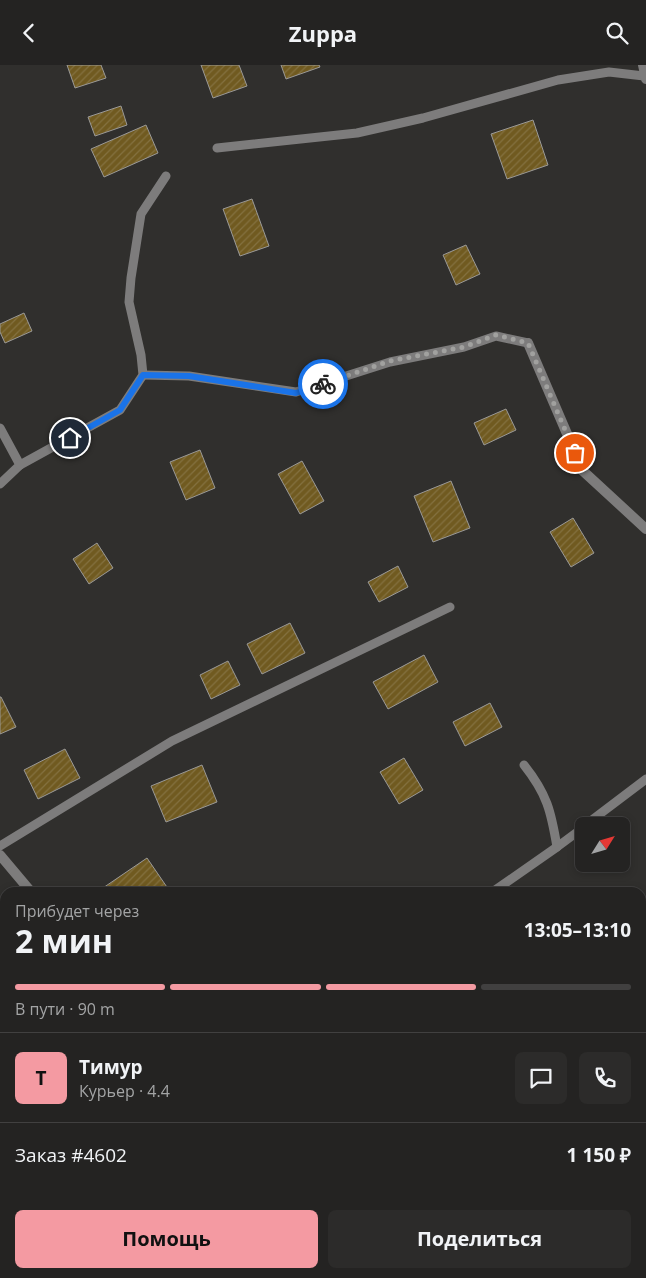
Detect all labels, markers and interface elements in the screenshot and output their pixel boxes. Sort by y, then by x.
text: Zuppa [289,18,357,48]
icon: back [15,19,43,47]
icon: search [603,19,631,47]
courier [298,359,348,409]
icon: bike [309,370,337,398]
pin [49,417,91,459]
icon: home [56,424,84,452]
pin [554,432,596,474]
icon: bag [561,439,589,467]
north arrow [575,817,630,873]
map controls [575,817,630,872]
text: Прибудет через [15,900,139,922]
text: 13:05–13:10 [524,917,631,943]
text: 2 мин [15,919,113,962]
text: В пути · 90 m [15,998,115,1020]
button: chat [515,1052,567,1104]
button: phone [579,1052,631,1104]
text: Тимур [79,1054,143,1080]
text: Т [35,1065,47,1091]
text: Курьер · 4.4 [79,1080,170,1102]
text: Заказ #4602 [15,1142,127,1168]
text: 1 150 ₽ [567,1142,631,1168]
button: Помощь [15,1210,318,1268]
button: Поделиться [328,1210,631,1268]

